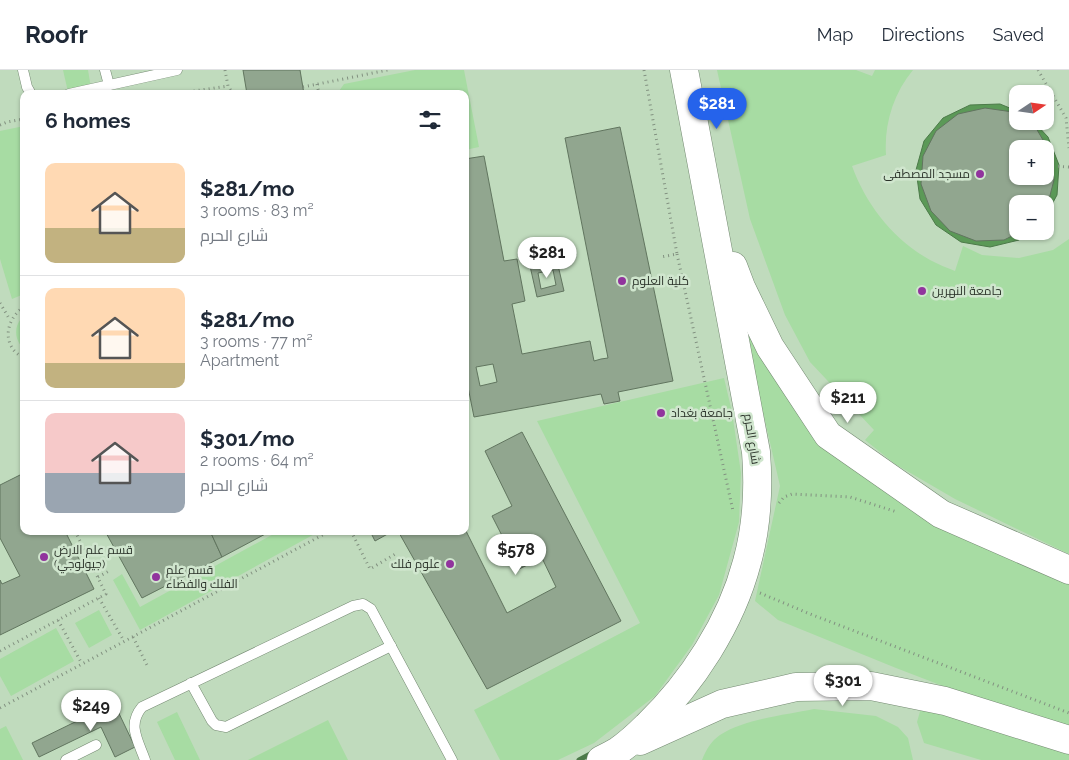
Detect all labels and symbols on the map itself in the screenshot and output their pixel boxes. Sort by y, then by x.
north arrow [1009,85,1054,130]
pin: $281 [687,88,747,130]
place label: مسجد المصطفى [883,167,970,181]
marker: مسجد المصطفى [974,168,986,180]
pin: $281 [517,236,577,279]
place label: كلية العلوم [632,274,689,289]
marker: كلية العلوم [616,275,628,287]
place label: جامعة النهرين [932,284,1002,298]
marker: جامعة النهرين [916,285,928,297]
pin: $211 [818,382,878,424]
place label: جامعة بغداد [671,406,733,420]
marker: جامعة بغداد [655,407,667,419]
street label: شارع الحرم [740,413,763,466]
pin: $578 [486,534,546,576]
place label: قسم علم الارض (جيولوجي) [54,543,133,574]
marker: قسم علم الارض (جيولوجي) [38,551,50,563]
place label: علوم فلك [391,557,440,572]
marker: علوم فلك [444,558,456,570]
place label: قسم علم الفلك والفضاء [166,563,238,591]
marker: قسم علم الفلك والفضاء [150,571,162,583]
pin: $301 [813,664,873,707]
pin: $249 [61,690,121,732]

